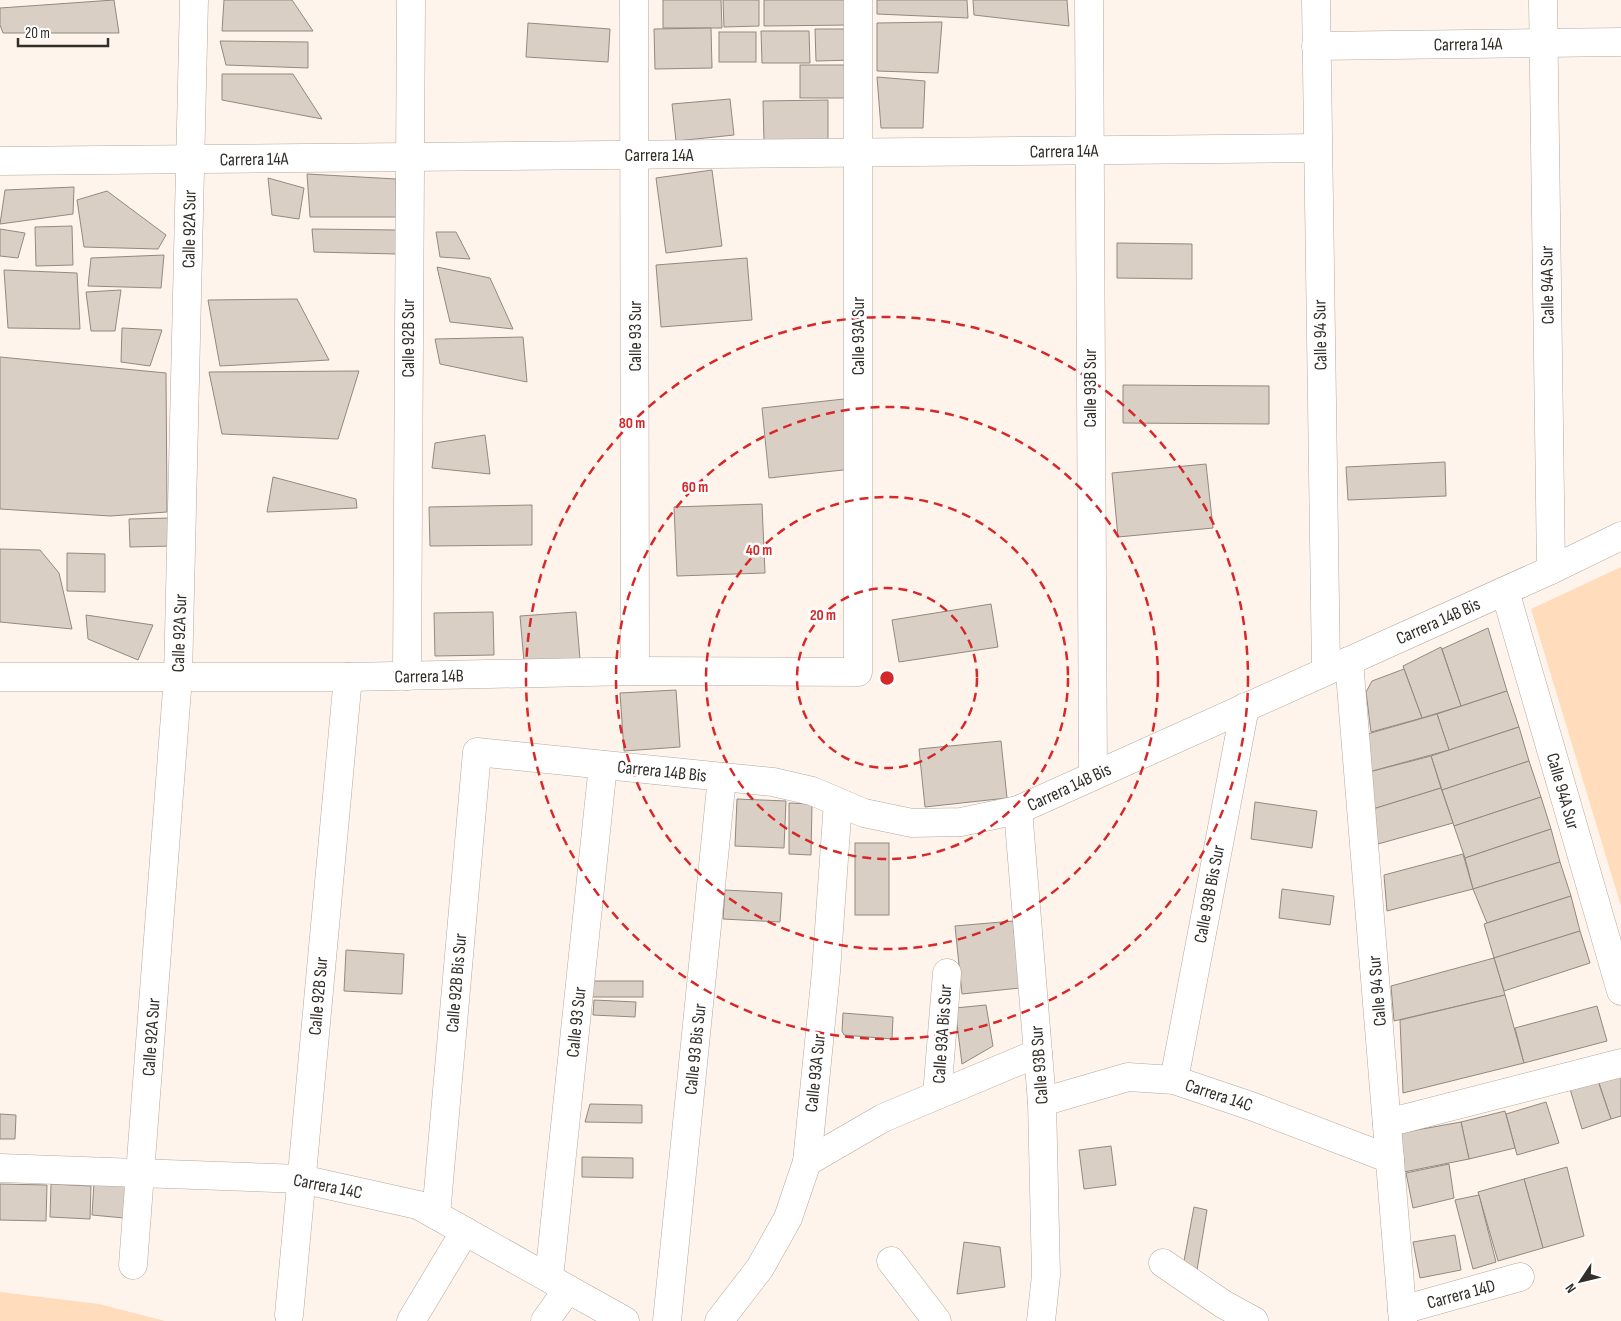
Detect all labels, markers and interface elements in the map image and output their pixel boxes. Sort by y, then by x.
scale bar [18,15,108,47]
text: 20 m [25,24,50,43]
street label: Carrera 14A [1433,33,1503,56]
street label: Carrera 14A [1029,140,1099,163]
street label: Carrera 14A [625,145,694,166]
street label: Carrera 14A [219,148,289,171]
street label: Calle 92A Sur [178,190,201,268]
street label: Calle 94A Sur [1536,246,1559,324]
street label: Calle 93A Sur [848,297,869,375]
street label: Calle 92B Sur [398,299,419,377]
street label: Calle 94 Sur [1309,299,1332,371]
street label: Calle 93 Sur [625,301,646,371]
street label: Calle 93B Sur [1080,349,1101,427]
text: 80 m [619,414,645,433]
text: 60 m [682,478,708,497]
text: 40 m [746,541,772,560]
street label: Calle 92A Sur [168,593,191,673]
street label: Carrera 14B Bis [1393,594,1484,649]
text: 20 m [810,606,836,625]
street label: Carrera 14B [394,665,464,688]
centre of rings [878,669,896,687]
street label: Calle 94A Sur [1542,750,1583,832]
street label: Carrera 14B Bis [616,756,708,787]
street label: Carrera 14B Bis [1024,759,1114,816]
street label: Calle 93B Bis Sur [1190,843,1229,945]
street label: Calle 92B Bis Sur [442,933,471,1034]
street label: Calle 94 Sur [1364,955,1391,1027]
street label: Calle 92B Sur [305,956,332,1036]
street label: Calle 93A Bis Sur [929,984,956,1084]
street label: Calle 93 Sur [562,986,591,1058]
street label: Calle 92A Sur [138,997,165,1077]
street label: Calle 93 Bis Sur [680,1002,711,1096]
street label: Calle 93B Sur [1026,1025,1053,1105]
street label: Calle 93A Sur [801,1033,830,1113]
street label: Carrera 14C [1182,1075,1255,1116]
street label: Carrera 14C [292,1170,364,1203]
north arrow [1556,1256,1606,1306]
street label: Carrera 14D [1425,1275,1498,1314]
text: N [1562,1280,1580,1296]

